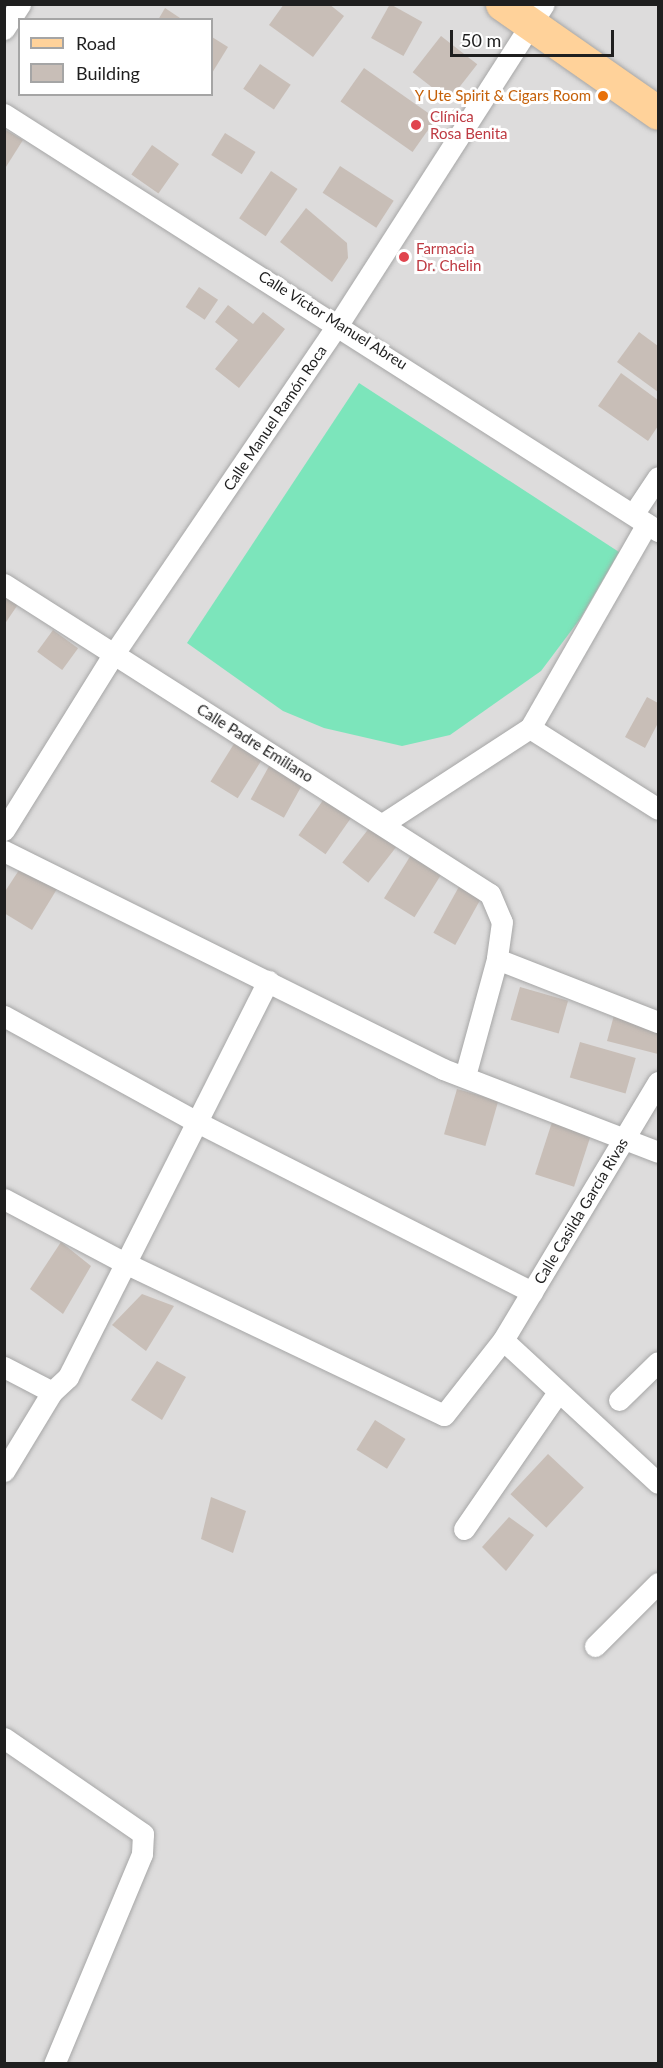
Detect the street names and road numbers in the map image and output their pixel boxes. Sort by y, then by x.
street label: Calle Víctor Manuel Abreu [255,266,411,374]
street label: Calle Manuel Ramón Roca [220,342,330,494]
street label: Calle Padre Emiliano [194,700,316,786]
street label: Calle Casilda García Rivas [530,1135,632,1287]

